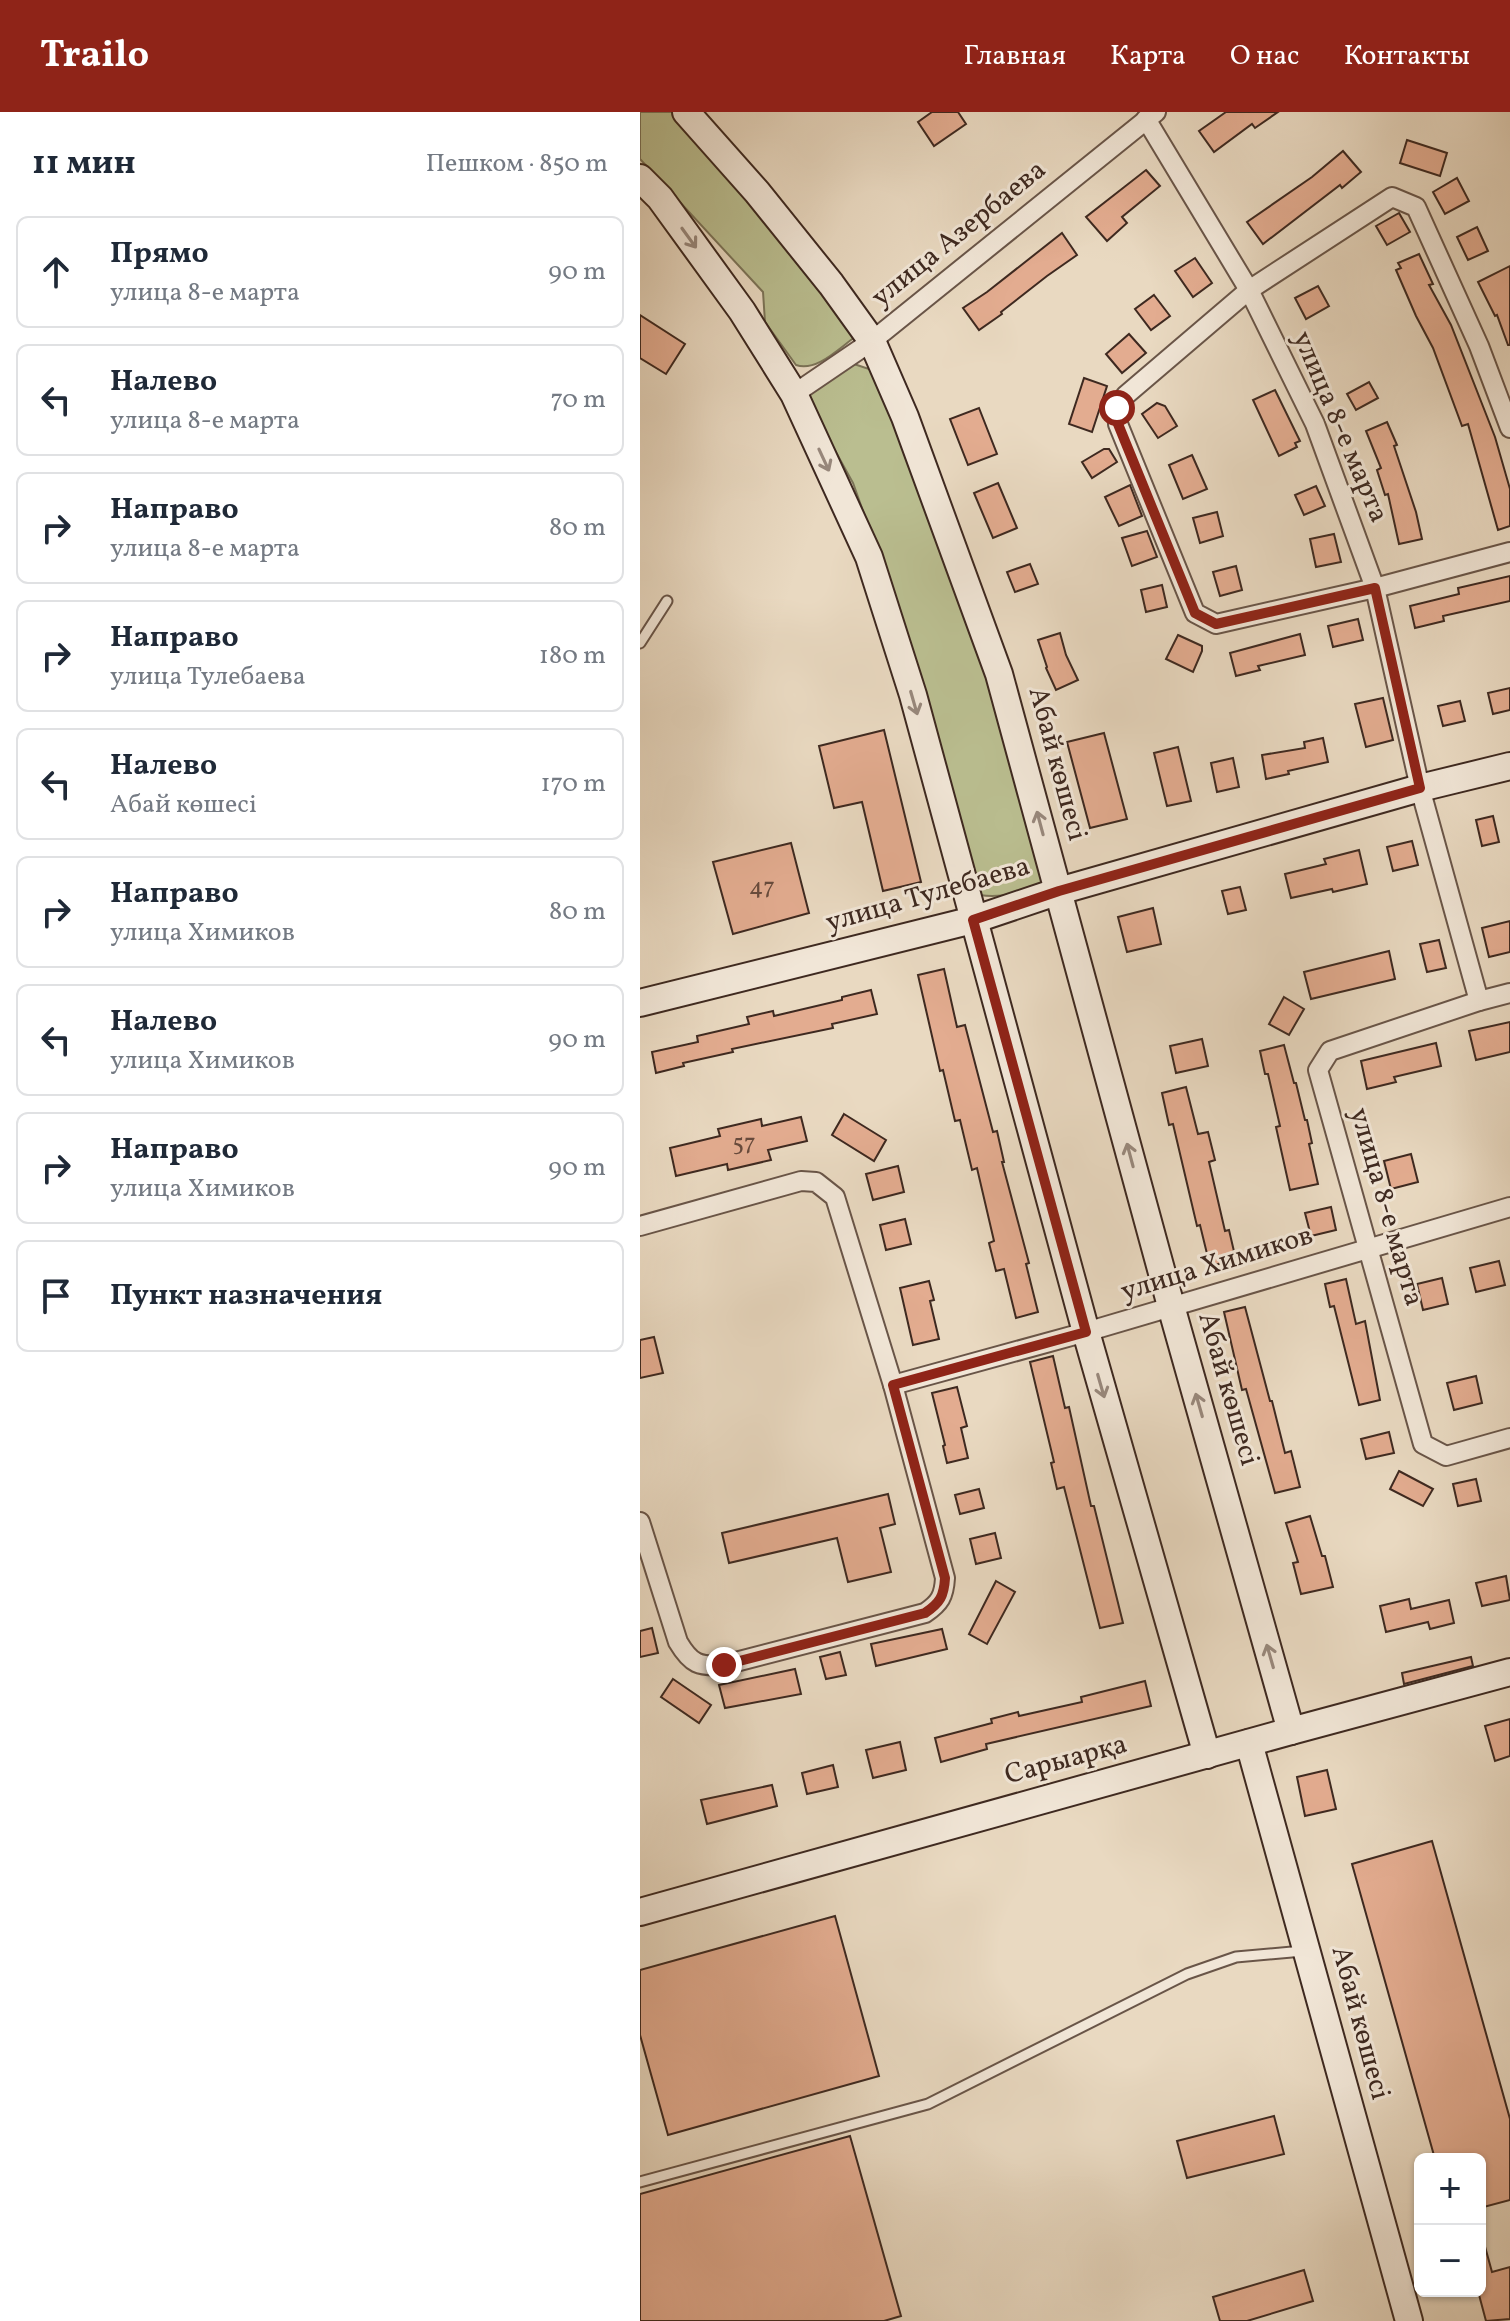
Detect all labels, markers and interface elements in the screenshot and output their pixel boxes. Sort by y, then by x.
text: Trailo [40,30,149,83]
text: Главная [964,37,1066,76]
text: Карта [1110,37,1186,76]
text: О нас [1230,37,1300,76]
text: Контакты [1344,37,1470,76]
text: 11 мин [32,141,136,188]
text: Пешком · 850 m [426,146,608,182]
street label: улица Азербаева [863,151,1055,317]
one-way arrow [681,227,697,249]
text: Прямо [110,233,209,275]
icon: ahead [34,250,78,294]
text: 90 m [548,254,606,290]
text: улица 8-е марта [110,275,300,311]
street label: улица 8-е марта [1282,325,1398,529]
text: Налево [110,361,217,403]
icon: left [34,378,78,422]
text: 70 m [551,382,606,418]
route start [1099,390,1135,426]
text: улица 8-е марта [110,403,300,439]
one-way arrow [817,447,832,471]
text: Направо [110,489,239,531]
icon: right [34,506,78,550]
text: 80 m [549,510,606,546]
text: улица 8-е марта [110,531,300,567]
text: Направо [110,617,239,659]
icon: right [34,634,78,678]
text: 180 m [539,638,606,674]
text: улица Тулебаева [110,659,306,695]
street label: Абай көшесі [1018,683,1096,845]
one-way arrow [908,689,923,715]
text: Налево [110,745,217,787]
icon: left [34,762,78,806]
text: 170 m [541,766,606,802]
text: Абай көшесі [110,787,257,823]
one-way arrow [1032,810,1047,836]
street label: улица Тулебаева [821,847,1035,943]
house number: 47 [749,871,775,905]
text: Направо [110,873,239,915]
icon: right [34,890,78,934]
text: 80 m [549,894,606,930]
text: улица Химиков [110,915,295,951]
text: Налево [110,1001,217,1043]
icon: left [34,1018,78,1062]
text: 90 m [548,1022,606,1058]
text: улица Химиков [110,1043,295,1079]
street label: улица 8-е марта [1339,1103,1433,1311]
house number: 57 [732,1127,756,1161]
text: Направо [110,1129,239,1171]
one-way arrow [1122,1142,1137,1168]
icon: right [34,1146,78,1190]
text: 90 m [548,1150,606,1186]
text: улица Химиков [110,1171,295,1207]
street label: улица Химиков [1116,1216,1318,1312]
icon: arrive [34,1274,78,1318]
text: Пункт назначения [110,1275,382,1317]
street label: Абай көшесі [1187,1308,1269,1470]
one-way arrow [1094,1372,1109,1398]
one-way arrow [1191,1393,1206,1419]
one-way arrow [1262,1643,1277,1669]
route end [706,1647,742,1683]
street label: Сарыарқа [1000,1725,1132,1795]
street label: Абай көшесі [1321,1942,1399,2104]
map controls [1414,2153,1486,2297]
button: + [1414,2153,1486,2225]
button: − [1414,2225,1486,2297]

